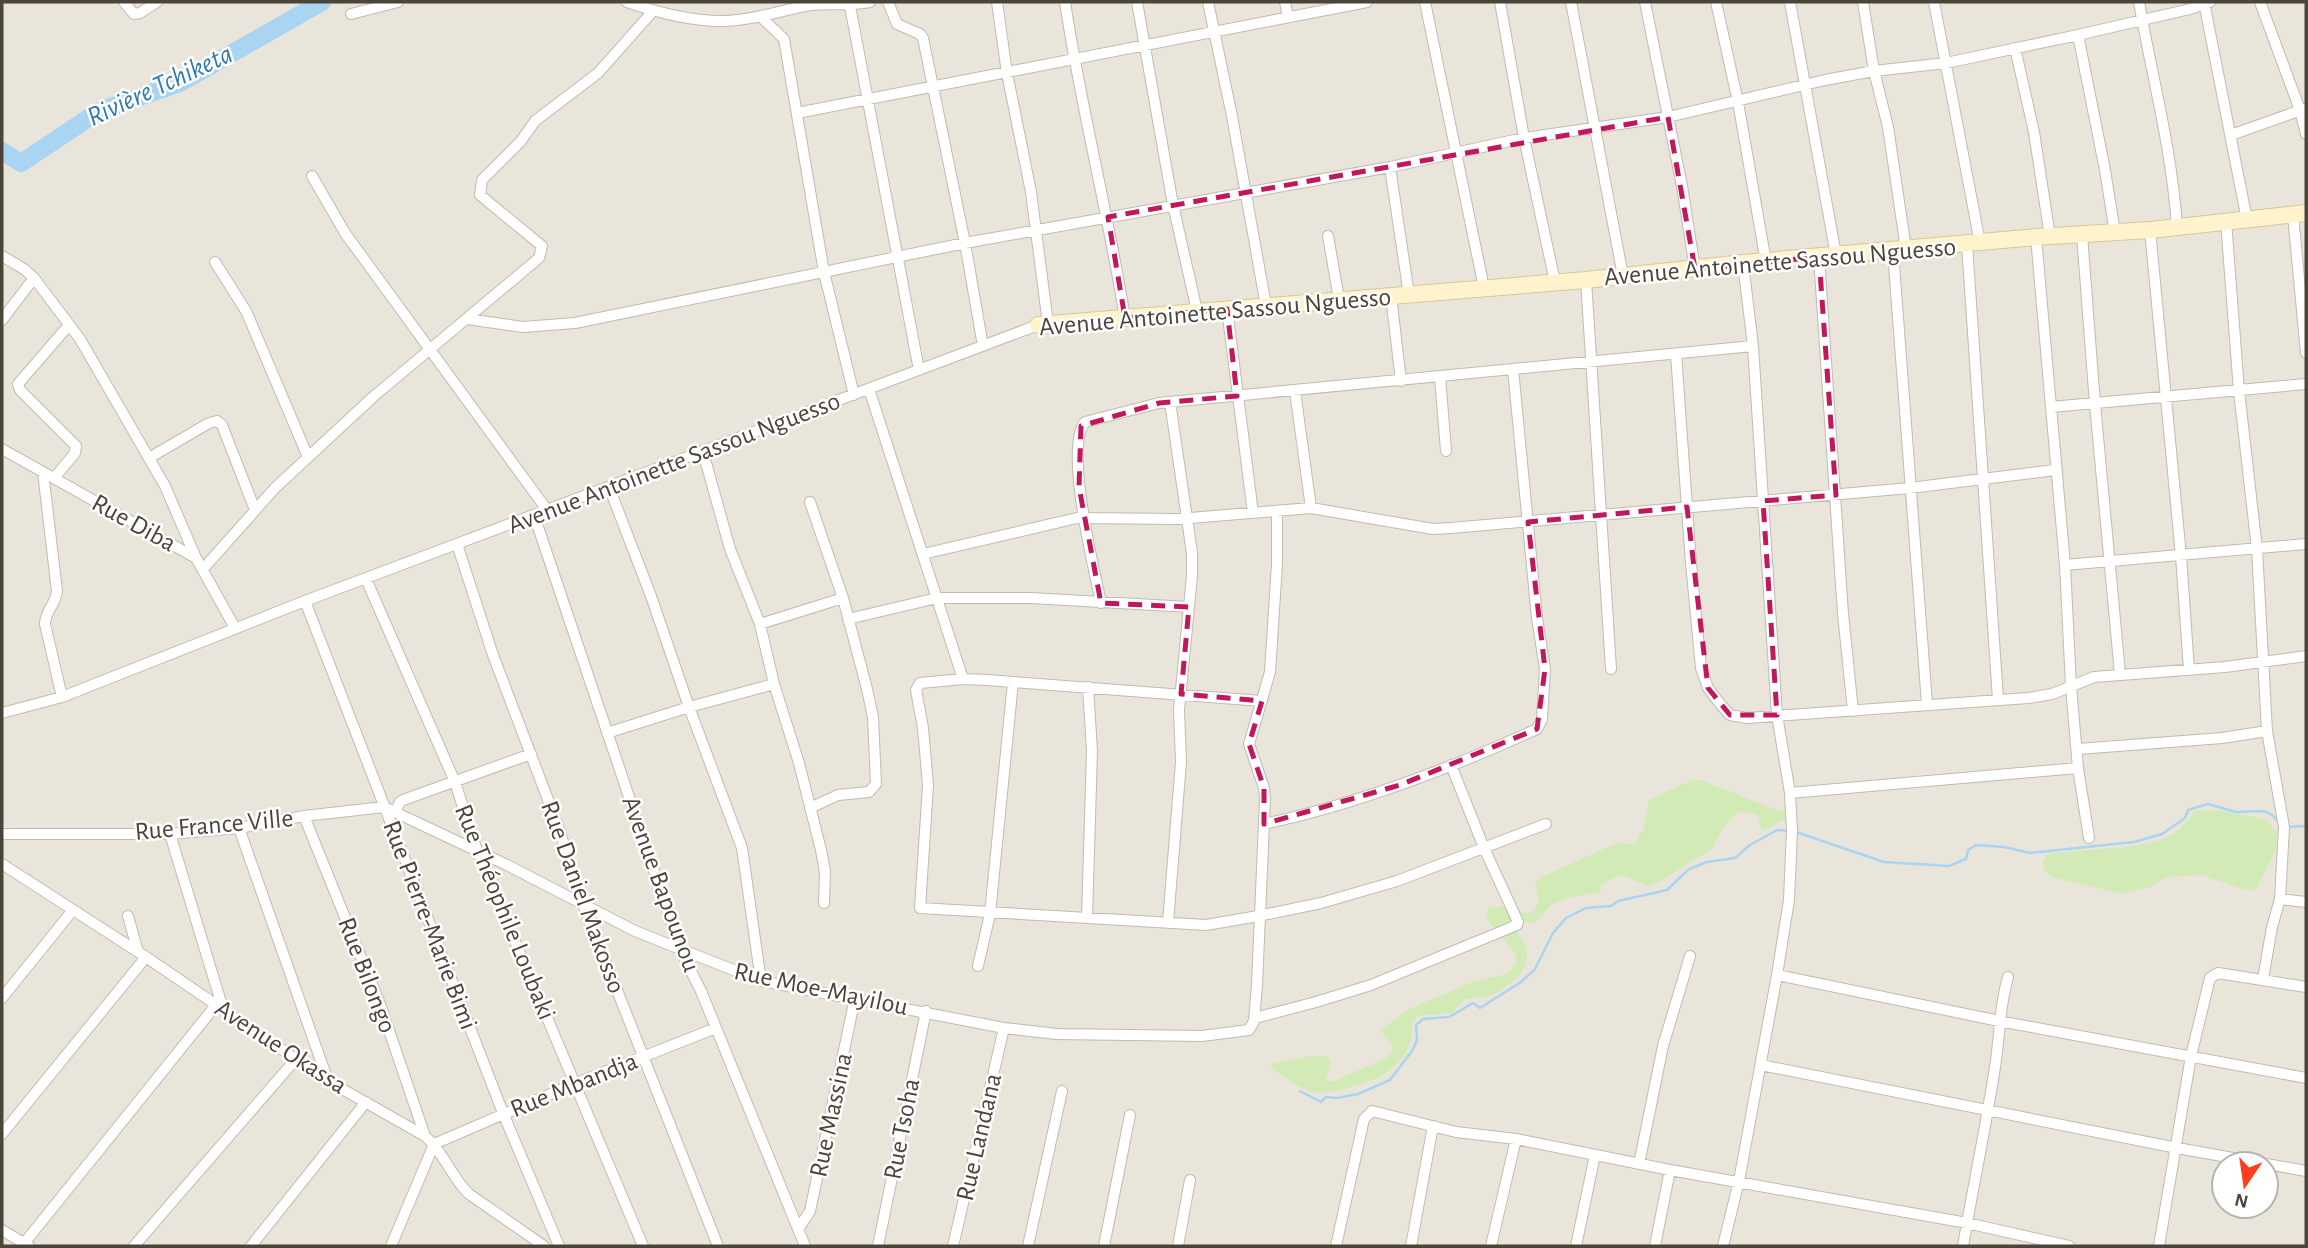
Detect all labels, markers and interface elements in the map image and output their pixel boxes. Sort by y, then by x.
water label: Rivière Tchiketa [83,40,237,132]
street label: Avenue Antoinette Sassou Nguesso [1603,234,1957,290]
street label: Avenue Antoinette Sassou Nguesso [1038,284,1392,340]
street label: Avenue Antoinette Sassou Nguesso [504,388,844,538]
street label: Rue Diba [88,489,180,557]
street label: Avenue Bapounou [617,793,705,975]
street label: Rue Daniel Makosso [536,797,630,997]
street label: Rue Théophile Loubaki [450,801,560,1023]
street label: Rue France Ville [134,805,294,845]
street label: Rue Pierre-Marie Bimi [378,817,482,1033]
street label: Rue Bilongo [333,914,401,1036]
street label: Rue Moe-Mayilou [732,958,910,1020]
street label: Avenue Okassa [211,995,351,1099]
street label: Rue Mbandja [507,1048,641,1122]
street label: Rue Massina [805,1050,857,1180]
street label: Rue Landana [952,1071,1006,1203]
street label: Rue Tsoha [879,1076,925,1182]
north arrow [2210,1150,2280,1220]
text: N [2233,1189,2250,1211]

